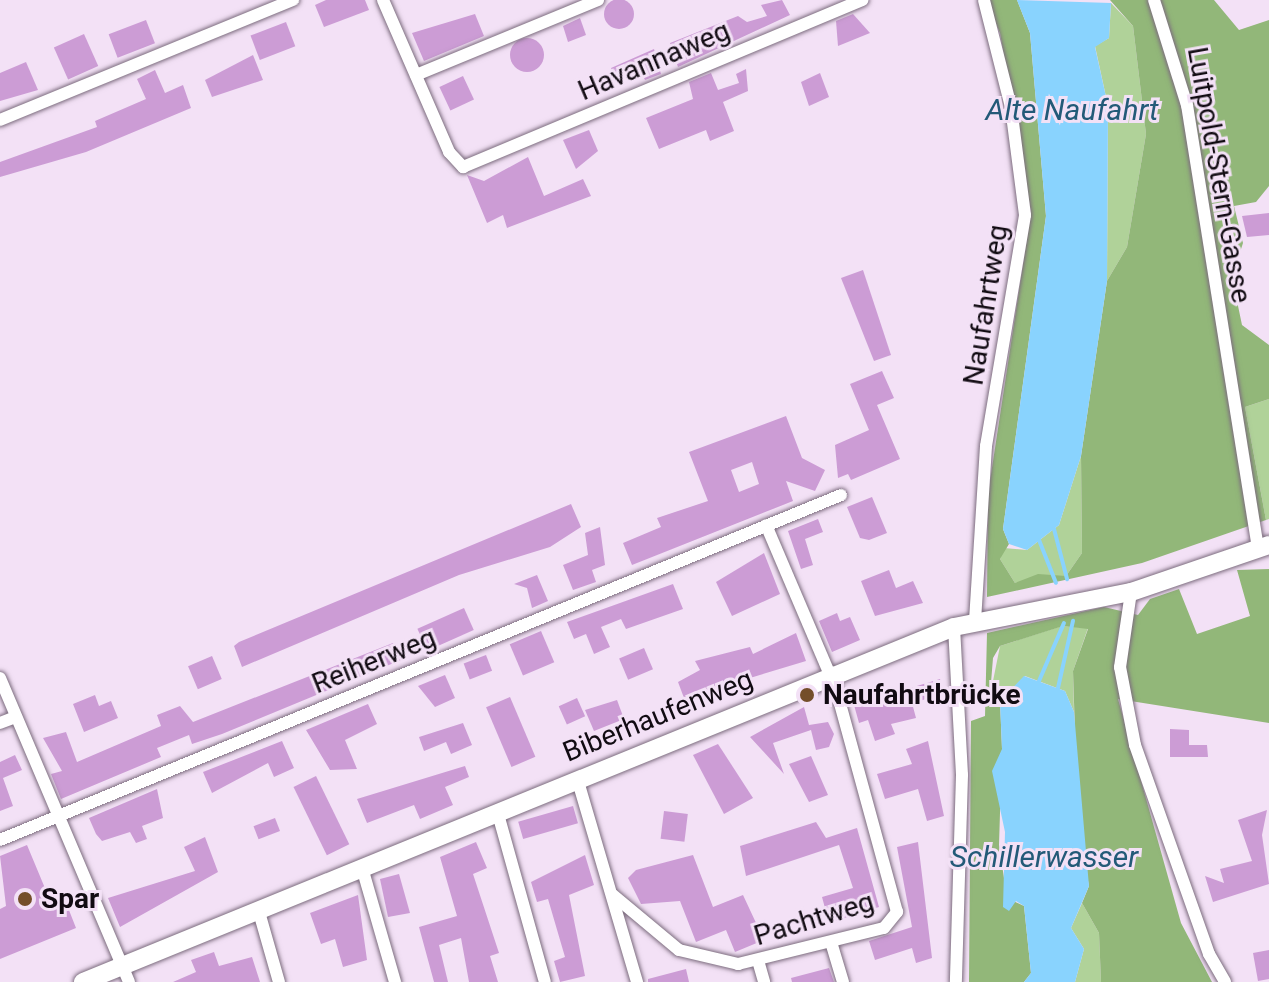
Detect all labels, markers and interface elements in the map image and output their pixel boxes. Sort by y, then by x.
street label: Havannaweg [573,14,735,108]
street label: Luitpold-Stern-Gasse [1180,44,1258,306]
water label: Alte Naufahrt [985,92,1159,128]
street label: Naufahrtweg [957,222,1015,388]
street label: Reiherweg [307,621,441,701]
street label: Biberhaufenweg [558,663,758,769]
place label: Naufahrtbrücke [823,678,1021,712]
marker: Naufahrtbrücke [798,686,816,704]
water label: Schillerwasser [950,839,1138,875]
place label: Spar [41,882,99,916]
street label: Pachtweg [750,885,878,953]
marker: Spar [16,890,34,908]

